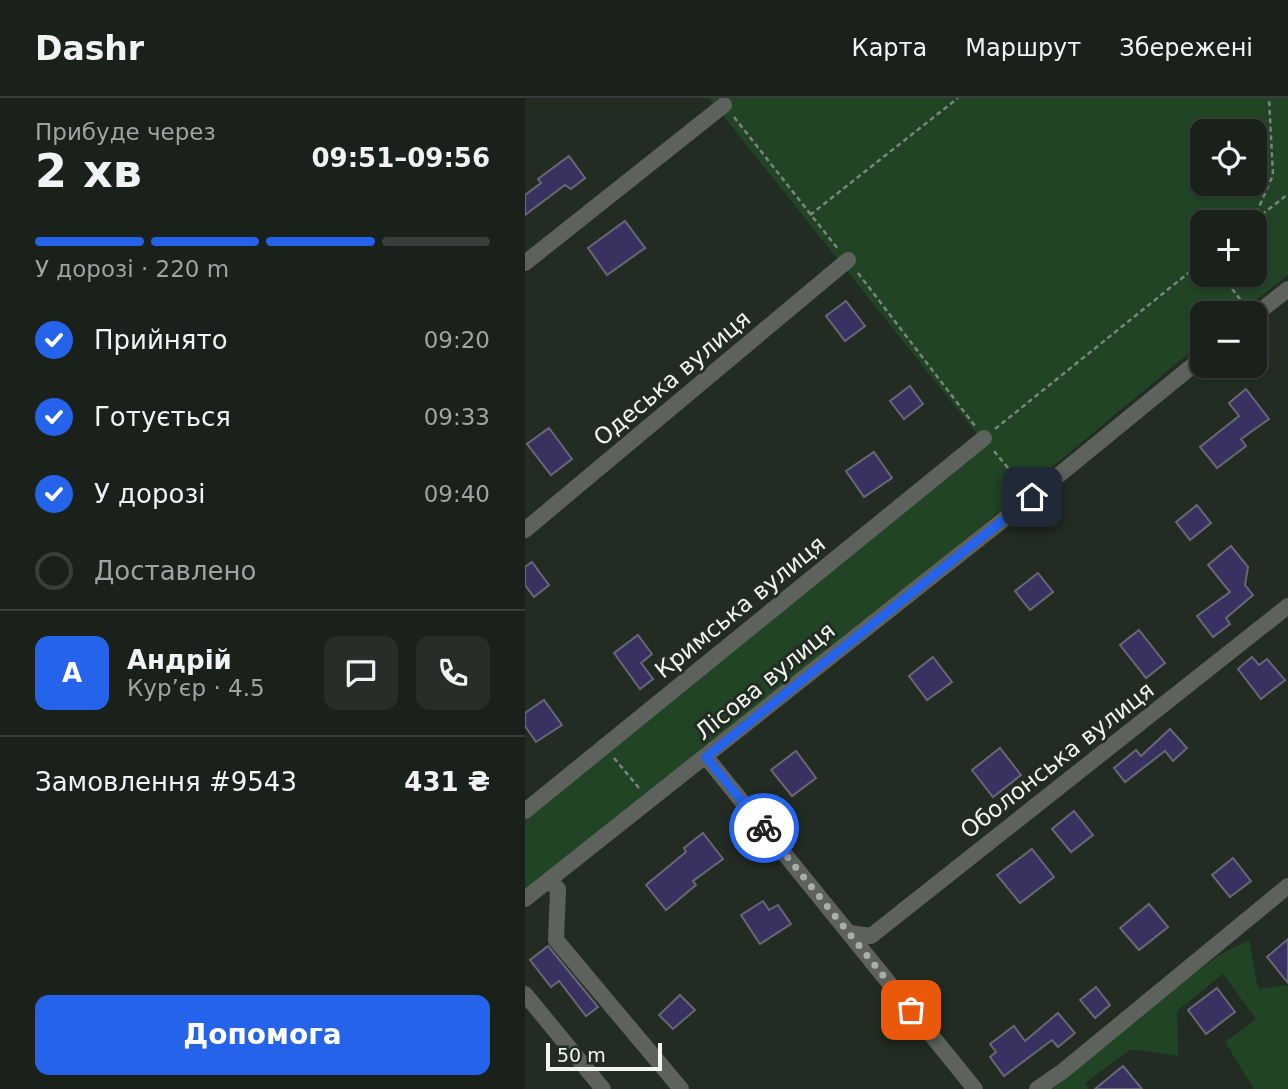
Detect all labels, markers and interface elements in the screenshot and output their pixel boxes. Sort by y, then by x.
text: Dashr [35,29,144,68]
text: Карта [852,34,927,62]
text: Маршрут [965,34,1081,62]
text: Збережені [1119,34,1253,62]
text: Прибуде через [35,119,216,145]
map controls [1190,119,1267,378]
button: locate [1190,119,1267,196]
text: 09:51–09:56 [311,143,490,173]
text: 2 хв [35,144,142,198]
button: + [1190,210,1267,287]
text: У дорозі · 220 m [35,256,229,282]
button: − [1190,301,1267,378]
street label: Одеська вулиця [589,305,755,451]
icon: check [35,321,73,359]
text: Прийнято [94,325,228,355]
text: 09:20 [424,327,490,353]
icon: check [35,398,73,436]
text: Готується [94,402,231,432]
text: 09:33 [424,404,490,430]
pin [1002,467,1062,527]
icon: check [35,475,73,513]
icon: home [1013,478,1051,516]
text: У дорозі [94,479,205,509]
text: 09:40 [424,481,490,507]
street label: Кримська вулиця [650,530,830,684]
text: Доставлено [94,556,256,586]
street label: Лісова вулиця [690,617,840,745]
button: chat [324,636,398,710]
button: phone [416,636,490,710]
text: Андрій [127,645,232,675]
text: А [62,658,82,688]
text: Кур’єр · 4.5 [127,675,265,701]
street label: Оболонська вулиця [955,676,1159,844]
text: Замовлення #9543 [35,767,297,797]
text: 431 ₴ [404,767,490,797]
courier [729,793,799,863]
icon: bike [745,809,783,847]
pin [881,980,941,1040]
icon: bag [892,991,930,1029]
button: Допомога [35,995,490,1075]
scale bar [546,1040,661,1072]
text: 50 m [557,1044,606,1066]

